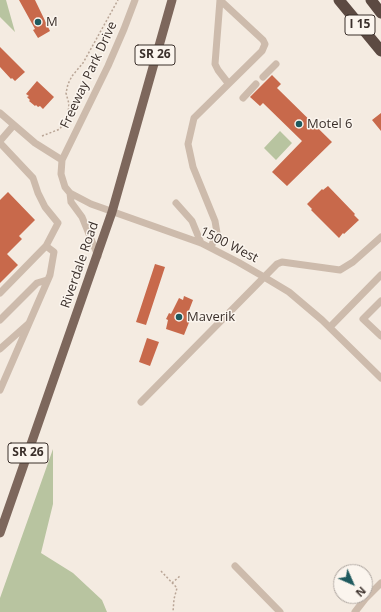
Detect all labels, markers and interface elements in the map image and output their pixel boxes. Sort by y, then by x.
place label: M [46,14,58,30]
road number: I 15 [345,15,375,35]
marker: M [33,17,43,27]
street label: Freeway Park Drive [57,19,121,131]
road number: SR 26 [135,45,175,65]
place label: Motel 6 [307,116,353,132]
marker: Motel 6 [294,119,304,129]
street label: Riverdale Road [58,220,102,310]
street label: 1500 West [197,224,261,266]
place label: Maverik [187,309,235,325]
marker: Maverik [174,312,184,322]
road number: SR 26 [8,443,48,463]
north arrow [333,564,373,604]
text: N [353,584,370,601]

